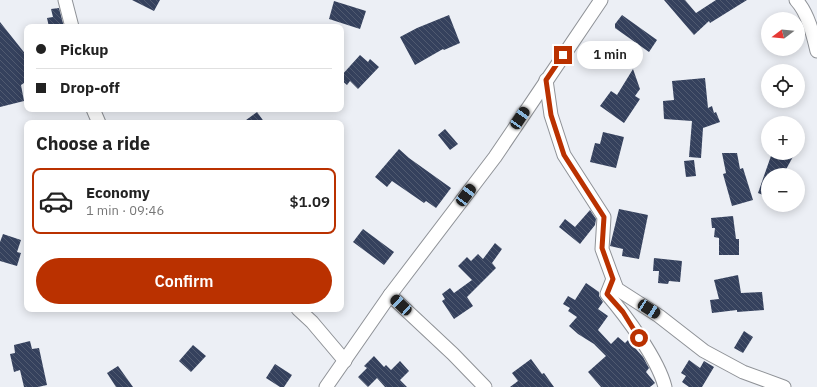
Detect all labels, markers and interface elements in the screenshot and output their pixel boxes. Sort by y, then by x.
north arrow [761,12,805,56]
map controls [761,12,805,212]
text: Pickup [60,40,108,59]
callout: 1 min [577,41,643,69]
route end [554,46,572,64]
text: 1 min [593,46,627,63]
button: locate [761,64,805,108]
text: Drop-off [60,78,120,97]
car [508,105,532,131]
button: + [761,116,805,160]
text: Choose a ride [36,132,150,155]
button: − [761,168,805,212]
car [454,182,478,208]
icon: car [38,183,74,219]
text: Economy [86,183,150,202]
text: $1.09 [290,192,330,211]
text: 1 min · 09:46 [86,202,164,219]
button: Confirm [36,258,332,304]
car [388,292,414,318]
car [636,297,662,321]
route start [630,329,648,347]

